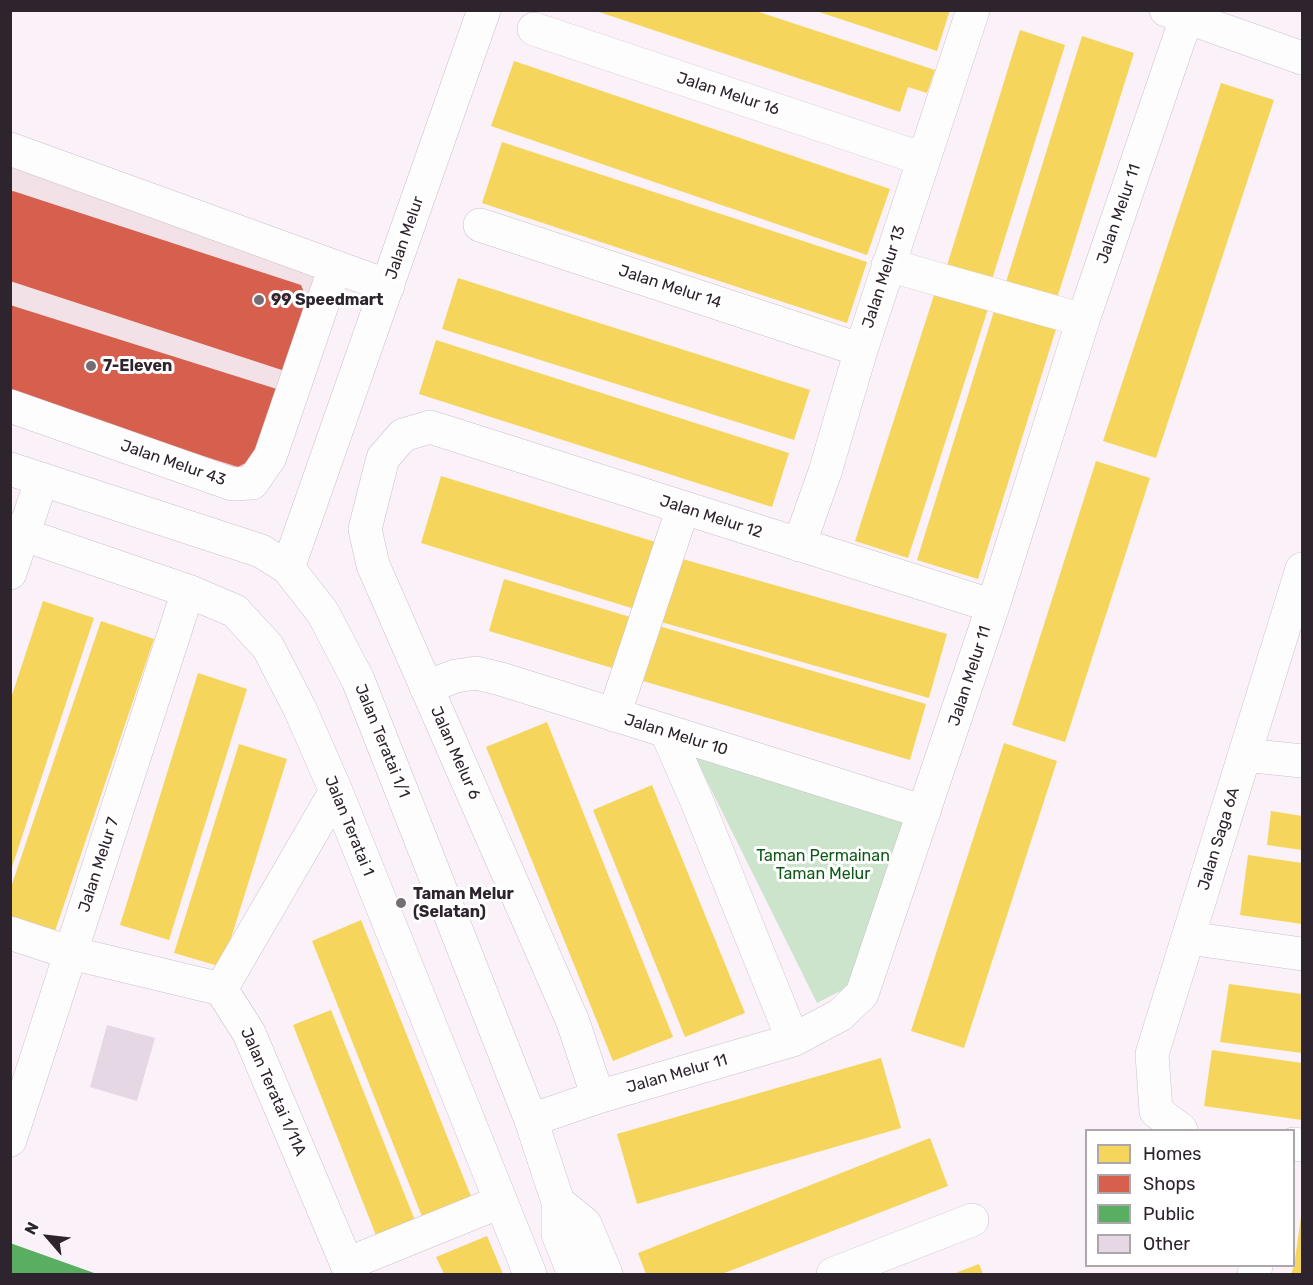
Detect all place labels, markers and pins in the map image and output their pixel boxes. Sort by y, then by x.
place label: 99 Speedmart [271,290,384,310]
marker: 99 Speedmart [252,293,266,307]
place label: 7-Eleven [103,356,172,376]
marker: 7-Eleven [84,359,98,373]
place label: Taman Melur (Selatan) [413,884,514,922]
marker: Taman Melur (Selatan) [394,896,408,910]

